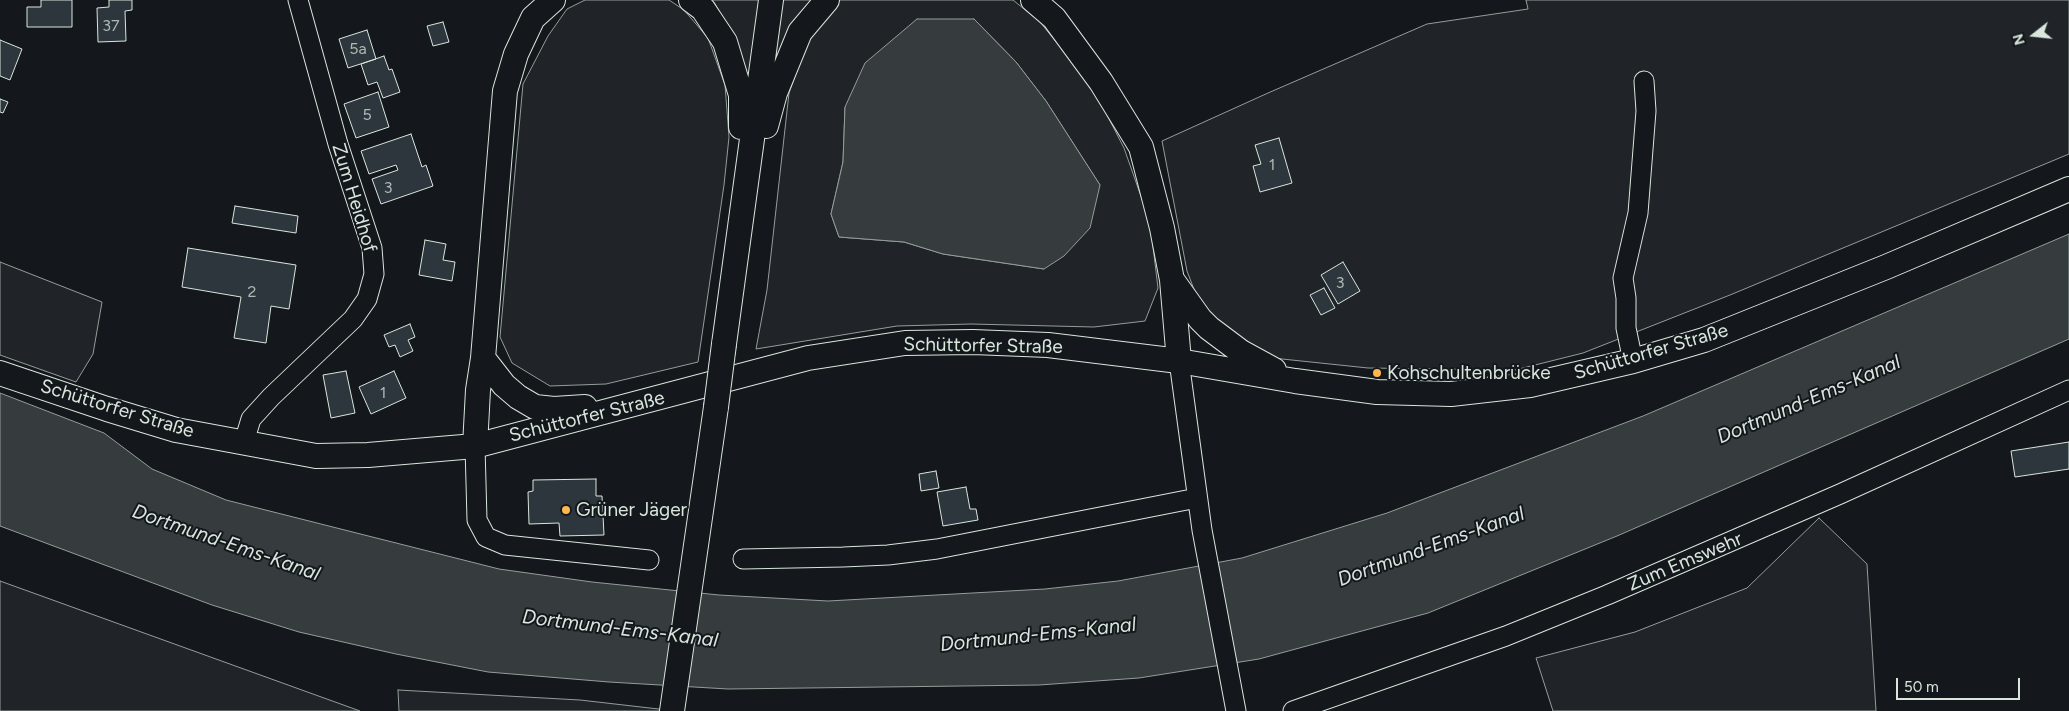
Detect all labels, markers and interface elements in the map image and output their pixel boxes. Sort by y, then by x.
north arrow [2009,10,2059,60]
house number: 37 [102,16,120,36]
text: N [2009,32,2029,47]
house number: 5a [349,39,367,59]
house number: 5 [362,105,372,125]
street label: Zum Heidhof [327,141,381,255]
house number: 1 [1269,155,1275,175]
house number: 3 [384,178,392,198]
house number: 3 [1336,273,1344,293]
house number: 2 [248,282,256,302]
street label: Schüttorfer Straße [1571,319,1731,385]
street label: Schüttorfer Straße [903,333,1063,359]
water label: Dortmund-Ems-Kanal [1714,350,1904,450]
place label: Kohschultenbrücke [1387,362,1551,384]
marker: Kohschultenbrücke [1371,367,1383,379]
street label: Schüttorfer Straße [37,375,197,443]
house number: 1 [380,383,386,403]
street label: Schüttorfer Straße [507,387,667,447]
place label: Grüner Jäger [576,499,687,521]
water label: Dortmund-Ems-Kanal [129,500,323,586]
water label: Dortmund-Ems-Kanal [1334,502,1528,592]
marker: Grüner Jäger [560,504,572,516]
street label: Zum Emswehr [1624,528,1746,596]
water label: Dortmund-Ems-Kanal [521,605,719,653]
water label: Dortmund-Ems-Kanal [939,613,1137,657]
scale bar [1899,668,2023,700]
text: 50 m [1904,678,1939,696]

